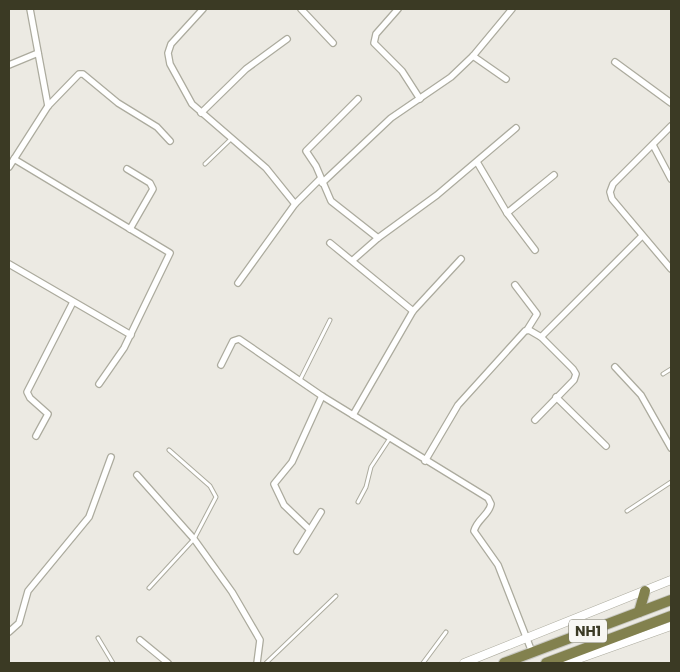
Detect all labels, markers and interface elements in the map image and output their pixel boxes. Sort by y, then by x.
road number: NH1 [569,620,607,642]

